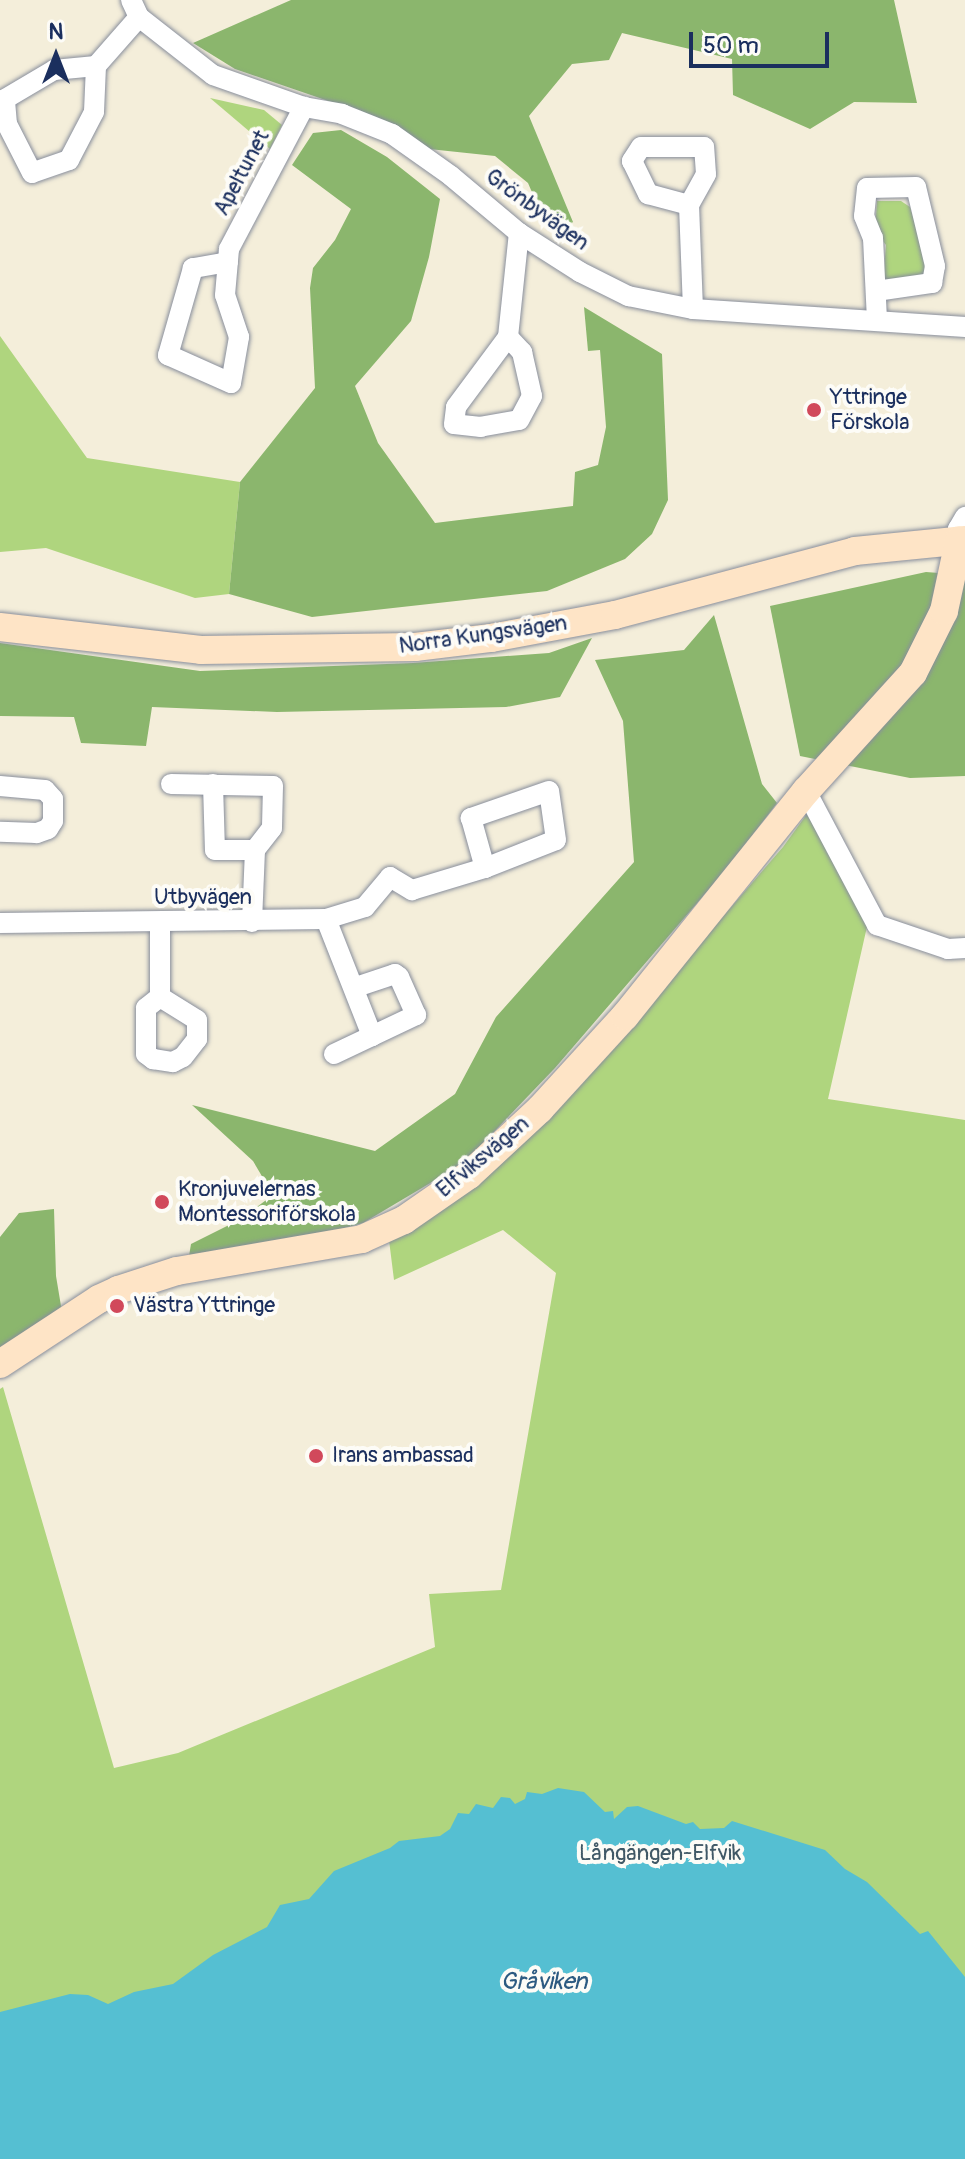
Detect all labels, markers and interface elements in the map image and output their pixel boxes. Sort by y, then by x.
north arrow [16,16,96,96]
scale bar [693,16,833,66]
text: N [49,18,63,46]
text: 50 m [703,31,759,60]
street label: Apeltunet [209,126,275,220]
street label: Grönbyvägen [480,164,594,256]
place label: Yttringe Förskola [830,384,909,436]
marker: Yttringe Förskola [805,401,823,419]
street label: Norra Kungsvägen [397,610,569,660]
street label: Utbyvägen [154,885,252,911]
street label: Elfviksvägen [431,1111,535,1203]
place label: Kronjuvelernas Montessoriförskola [178,1176,356,1228]
marker: Kronjuvelernas Montessoriförskola [153,1193,171,1211]
place label: Västra Yttringe [133,1293,275,1319]
marker: Västra Yttringe [108,1297,126,1315]
place label: Irans ambassad [332,1443,474,1469]
marker: Irans ambassad [307,1447,325,1465]
park label: Långängen-Elfvik [579,1841,741,1867]
water label: Gråviken [501,1968,587,1996]

